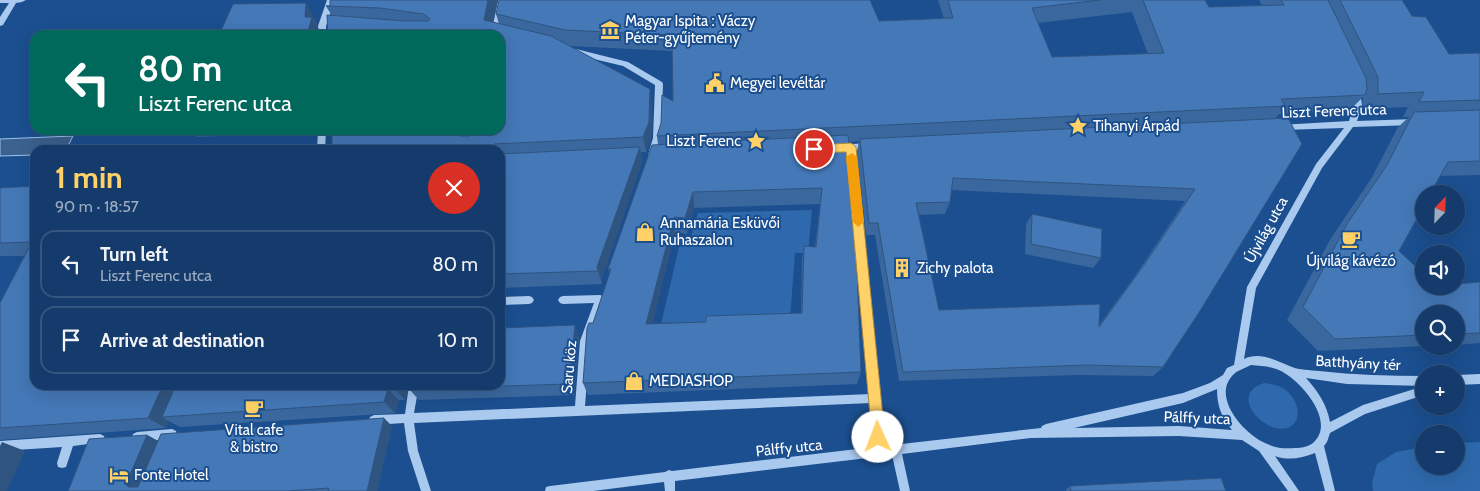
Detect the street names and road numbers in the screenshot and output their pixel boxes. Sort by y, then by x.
street label: Liszt Ferenc utca [1281,100,1388,122]
street label: Újvilág utca [1240,193,1292,266]
street label: Saru köz [558,340,580,394]
street label: Batthyány tér [1315,352,1401,374]
street label: Pálffy utca [1163,408,1232,428]
street label: Pálffy utca [755,435,824,460]

